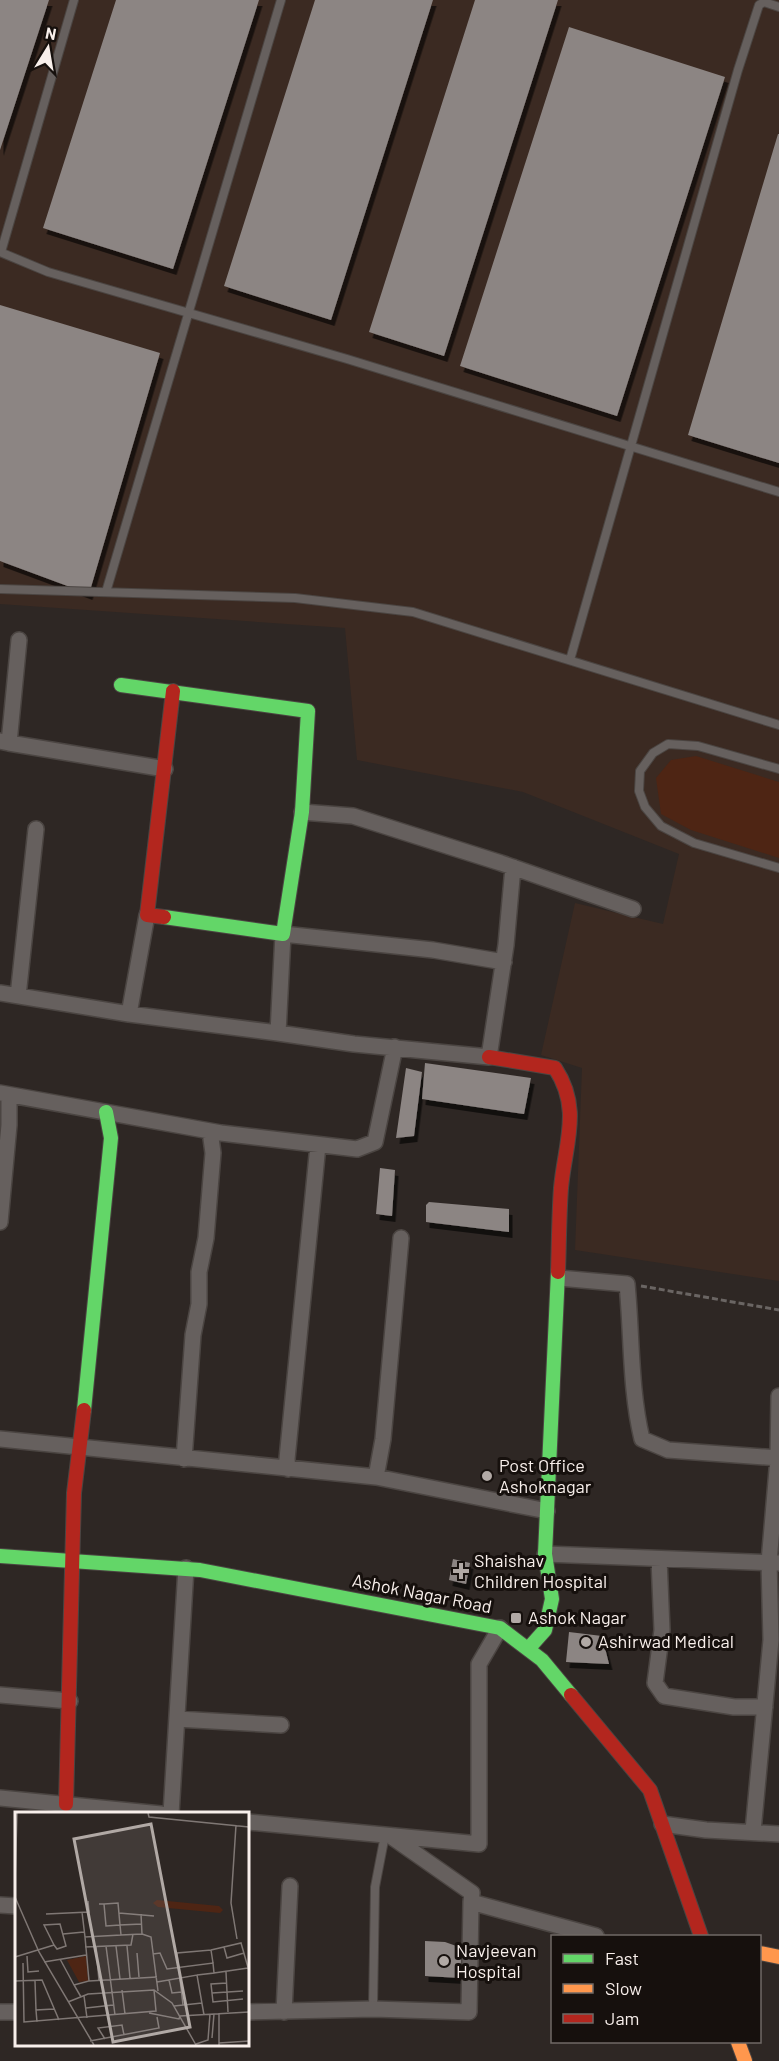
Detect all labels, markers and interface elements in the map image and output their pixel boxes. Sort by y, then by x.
north arrow [18,18,78,78]
text: N [44,22,58,43]
place label: Post Office Ashoknagar [499,1454,592,1497]
marker: Post Office Ashoknagar [480,1469,494,1483]
place label: Shaishav Children Hospital [474,1549,607,1592]
marker: Shaishav Children Hospital [452,1562,470,1580]
street label: Ashok Nagar Road [351,1569,494,1617]
place label: Ashok Nagar [528,1606,627,1628]
marker: Ashok Nagar [509,1611,523,1625]
place label: Ashirwad Medical [598,1630,734,1652]
marker: Ashirwad Medical [579,1635,593,1649]
inset map [15,1812,249,2046]
legend [551,1935,761,2043]
place label: Navjeevan Hospital [456,1939,536,1982]
text: Fast [605,1947,639,1969]
marker: Navjeevan Hospital [437,1954,451,1968]
text: Slow [605,1977,642,1999]
text: Jam [605,2007,639,2029]

